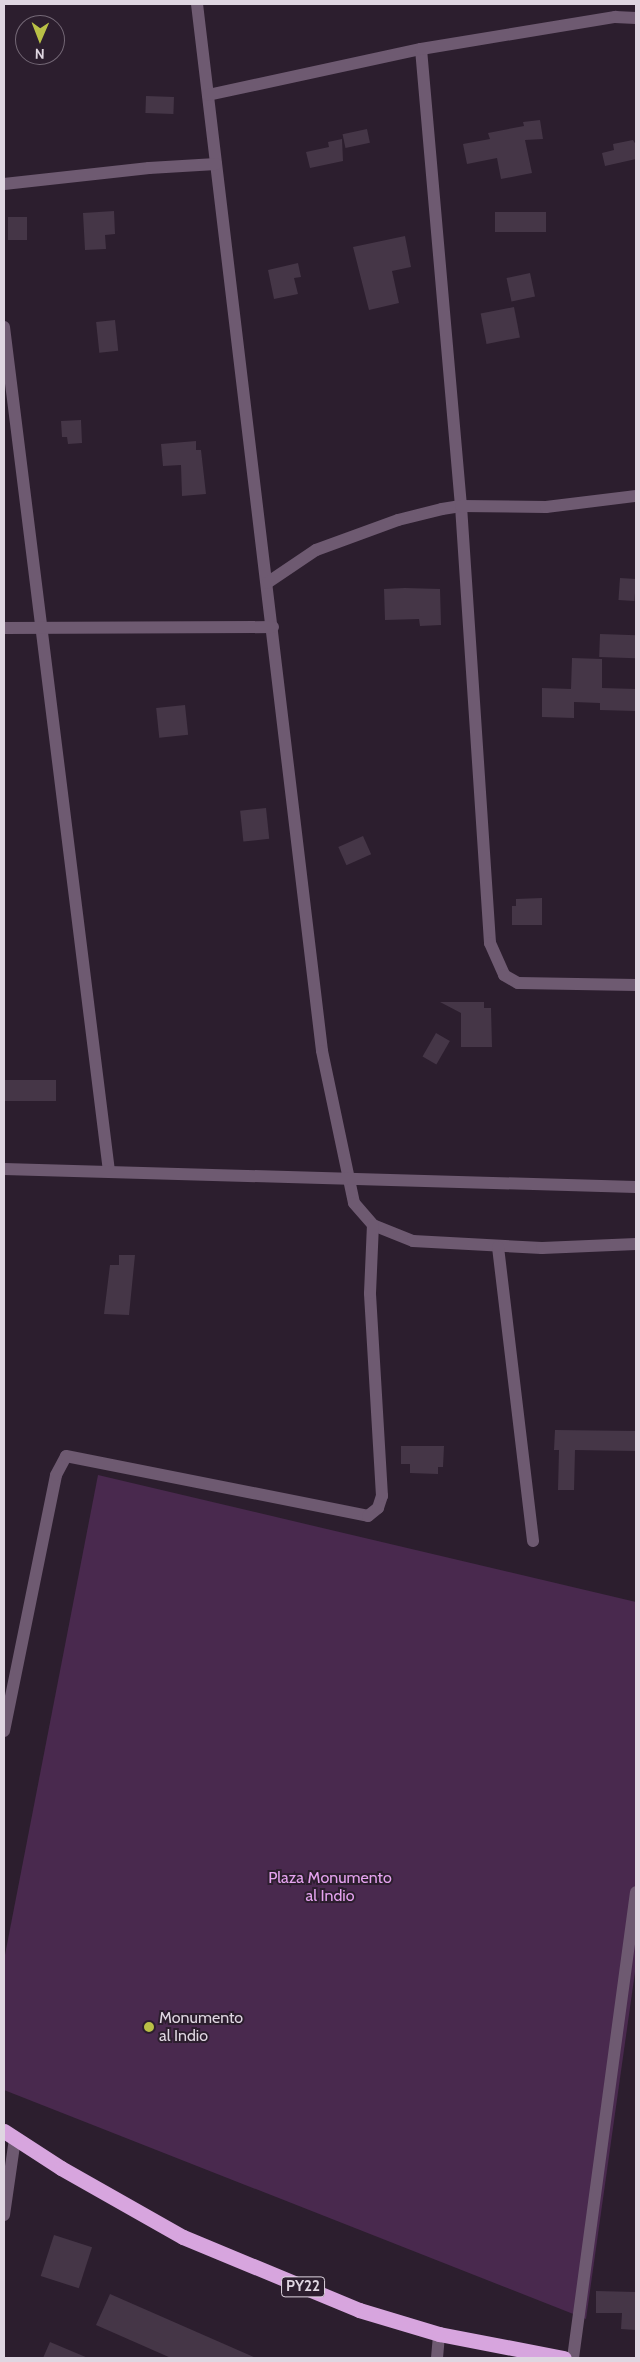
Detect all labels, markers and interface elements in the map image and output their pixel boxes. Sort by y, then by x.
north arrow [15,15,65,65]
text: N [35,45,45,63]
park label: Plaza Monumento al Indio [268,1868,392,1906]
place label: Monumento al Indio [159,2008,243,2046]
marker: Monumento al Indio [143,2021,155,2033]
road number: PY22 [280,2274,326,2300]

